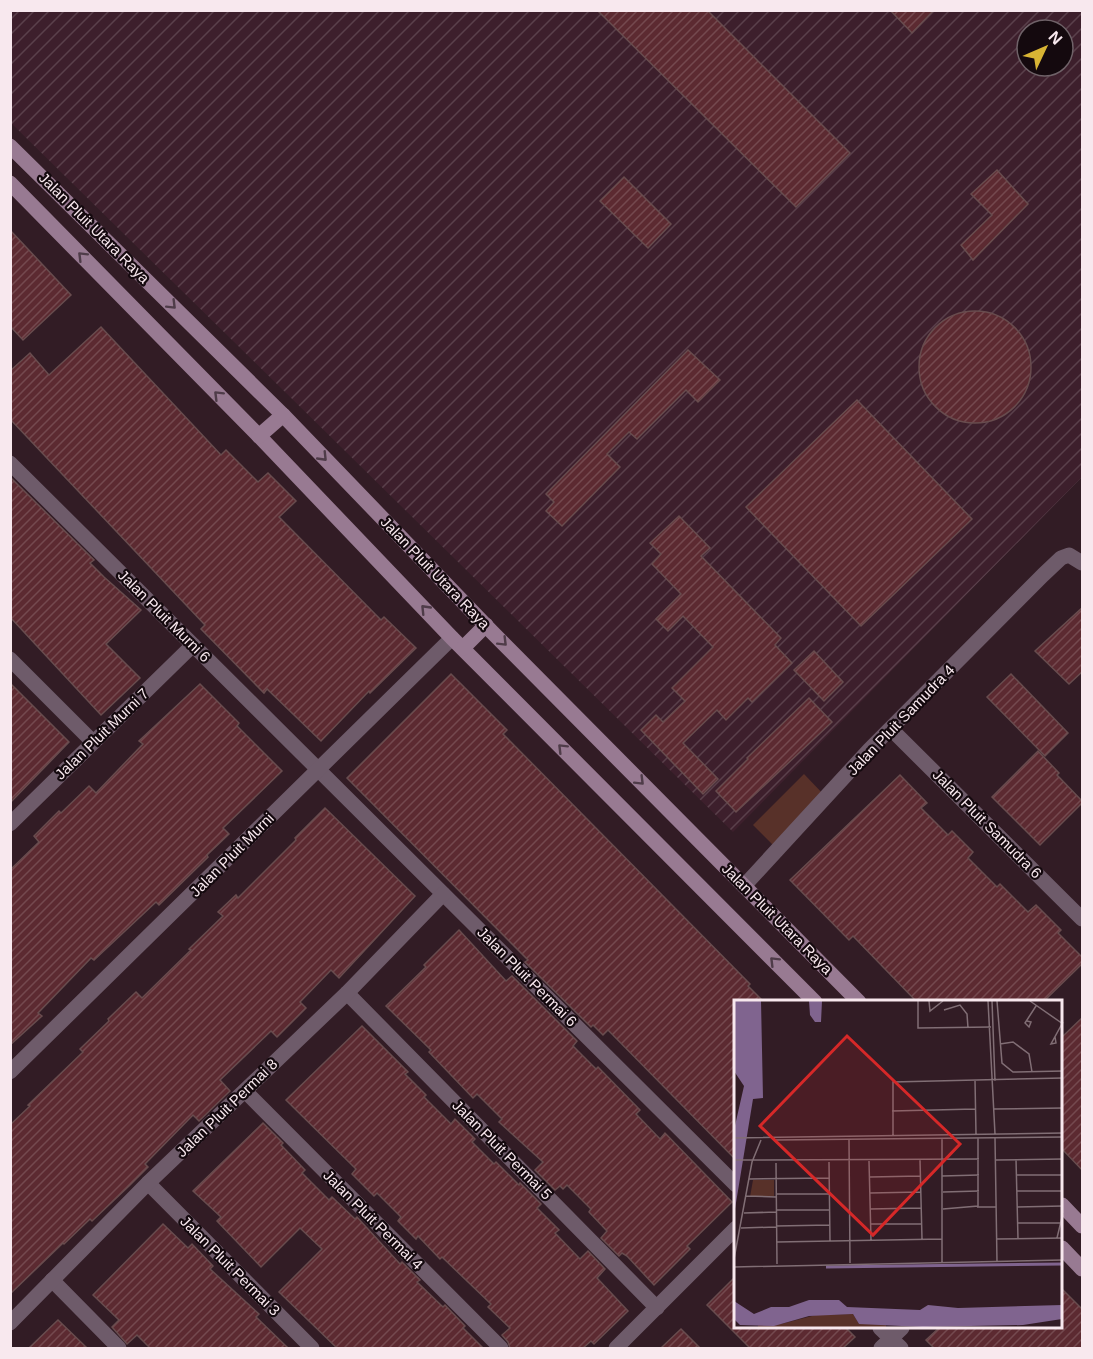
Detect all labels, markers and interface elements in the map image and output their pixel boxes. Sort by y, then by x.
north arrow [1015,18,1075,78]
text: N [1045,28,1066,48]
street label: Jalan Pluit Utara Raya [36,169,154,287]
one-way arrow [78,252,89,263]
one-way arrow [164,297,175,308]
one-way arrow [215,391,226,402]
one-way arrow [316,449,327,460]
street label: Jalan Pluit Utara Raya [377,513,494,633]
street label: Jalan Pluit Murni 6 [115,566,214,665]
one-way arrow [421,606,432,616]
one-way arrow [495,635,506,646]
street label: Jalan Pluit Samudra 4 [844,661,958,778]
street label: Jalan Pluit Murni 7 [51,685,152,783]
one-way arrow [559,744,570,755]
street label: Jalan Pluit Samudra 6 [929,766,1045,882]
one-way arrow [632,773,643,784]
street label: Jalan Pluit Murni [186,809,277,900]
street label: Jalan Pluit Utara Raya [719,860,837,978]
street label: Jalan Pluit Permai 6 [474,923,581,1030]
one-way arrow [770,957,781,968]
inset map [734,1000,1063,1329]
street label: Jalan Pluit Permai 8 [173,1055,281,1160]
street label: Jalan Pluit Permai 5 [449,1096,556,1203]
street label: Jalan Pluit Permai 4 [320,1166,427,1273]
street label: Jalan Pluit Permai 3 [177,1212,284,1319]

